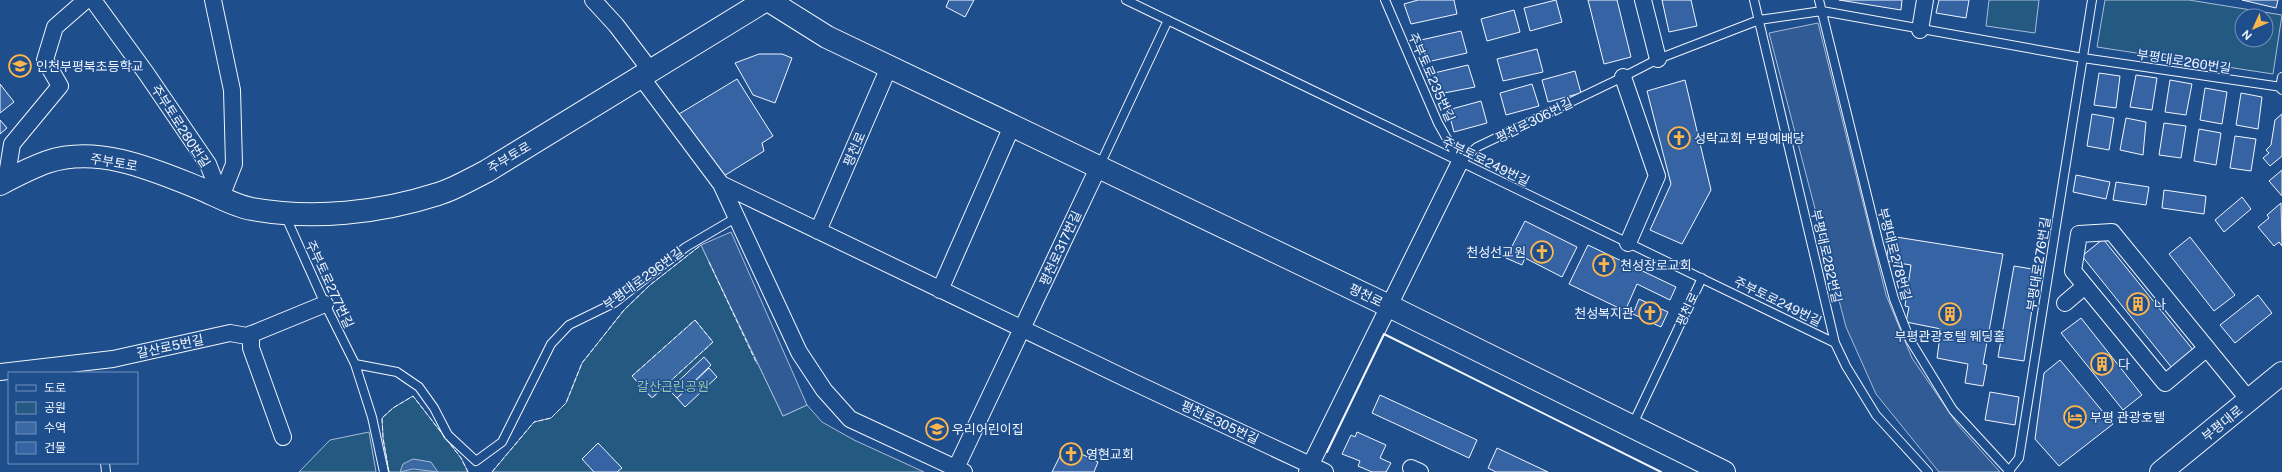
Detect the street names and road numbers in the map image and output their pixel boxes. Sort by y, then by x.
street label: 주부토로235번길 [1405,30,1458,124]
street label: 부평대로260번길 [2136,47,2232,76]
street label: 주부토로280번길 [148,82,213,171]
street label: 평천로306번길 [1493,95,1575,146]
street label: 평천로 [841,130,868,169]
street label: 주부토로249번길 [1439,134,1532,189]
street label: 주부토로 [485,139,534,176]
street label: 주부토로 [89,151,139,174]
street label: 부평대로278번길 [1875,206,1914,302]
street label: 평천로317번길 [1037,208,1084,288]
street label: 부평대로282번길 [1808,208,1845,304]
street label: 부평대로276번길 [2024,216,2053,312]
street label: 주부토로277번길 [303,238,356,331]
street label: 부평대로296번길 [600,244,686,313]
street label: 주부토로249번길 [1731,274,1824,329]
street label: 평천로 [1346,281,1385,310]
street label: 평천로 [1673,290,1702,329]
street label: 갈산로5번길 [135,332,205,361]
street label: 평천로305번길 [1178,398,1261,447]
street label: 부평대로 [2199,402,2246,444]

